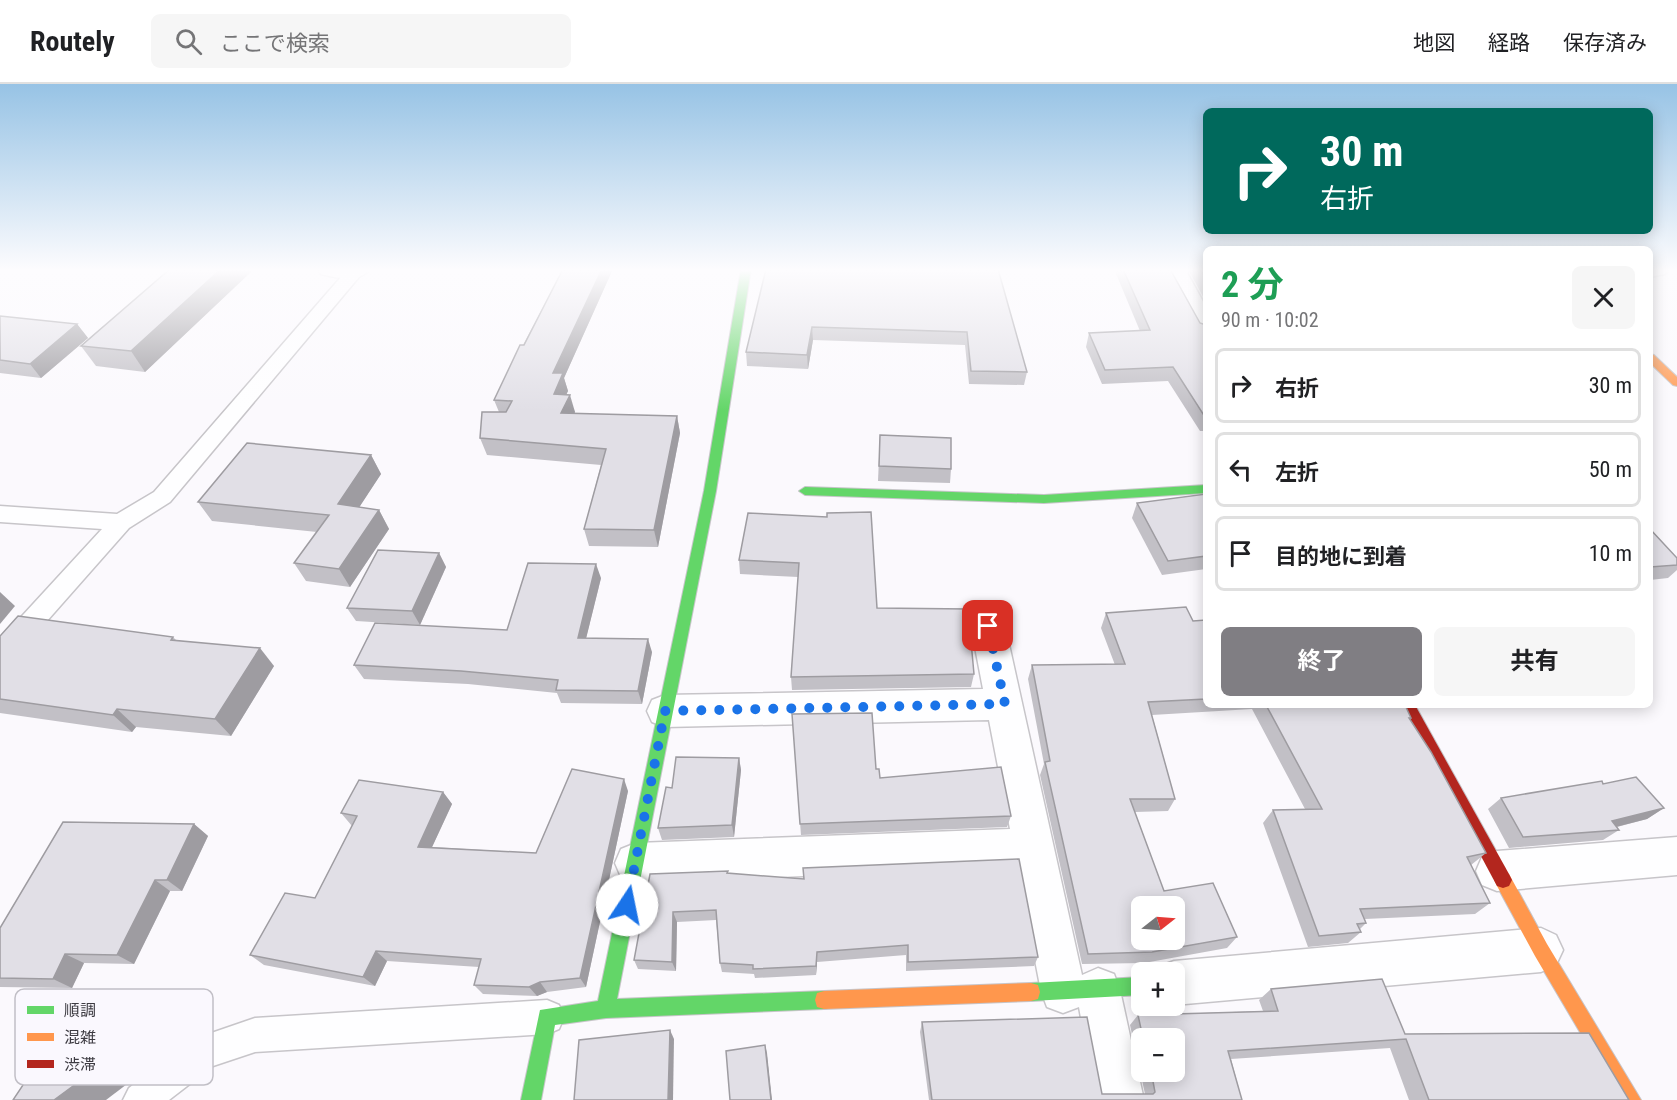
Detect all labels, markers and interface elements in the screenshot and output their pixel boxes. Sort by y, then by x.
search box [151,14,571,68]
text: Routely [30,25,115,58]
icon: search [172,25,205,58]
text: ここで検索 [220,31,330,56]
text: 地図 [1413,31,1455,55]
text: 経路 [1488,31,1530,55]
text: 保存済み [1563,31,1647,55]
text: 30 m [1320,127,1403,176]
icon: right [1221,132,1299,210]
text: 右折 [1320,183,1374,215]
text: 2 分 [1221,264,1284,306]
button: close [1572,266,1635,329]
text: 90 m · 10:02 [1221,308,1319,332]
icon: right [1224,369,1257,402]
text: 30 m [1589,373,1632,398]
text: 右折 [1275,376,1319,401]
icon: left [1224,453,1257,486]
text: 50 m [1589,457,1632,482]
text: 左折 [1275,460,1319,485]
icon: arrive [1224,537,1257,570]
text: 10 m [1589,541,1632,566]
text: 目的地に到着 [1275,544,1407,569]
pin [962,600,1013,651]
icon: arrive [971,609,1004,642]
button: 終了 [1221,627,1422,696]
button: 共有 [1434,627,1635,696]
position arrow [595,873,659,937]
north arrow [1131,896,1185,950]
map controls [1131,896,1185,1082]
button: + [1131,962,1185,1016]
legend [15,989,213,1085]
text: 順調 [64,1001,96,1020]
text: 混雑 [64,1028,96,1047]
button: − [1131,1028,1185,1082]
text: 渋滞 [64,1055,96,1074]

